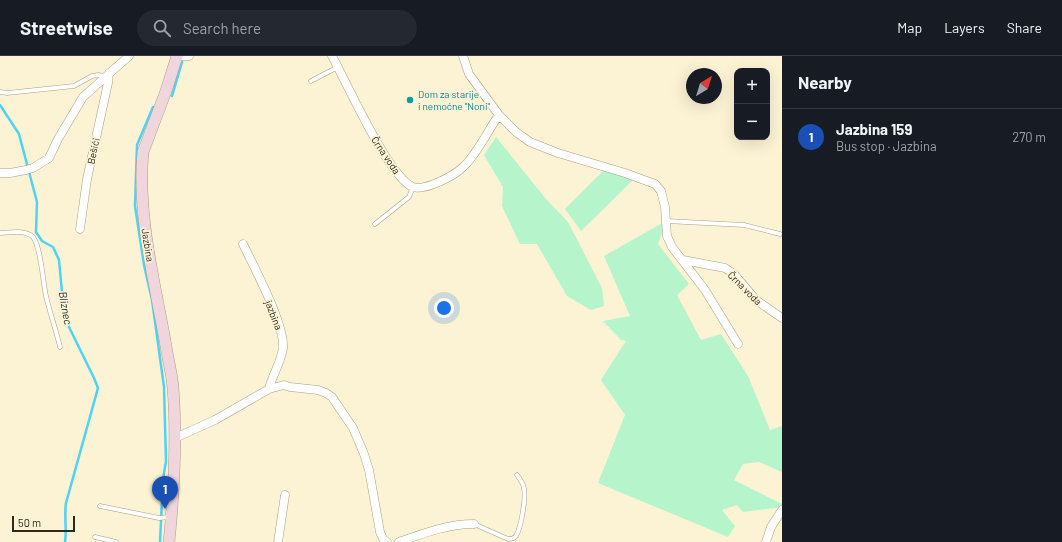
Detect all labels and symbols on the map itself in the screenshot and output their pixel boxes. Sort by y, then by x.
north arrow [686,68,722,104]
place label: Dom za starije i nemoćne "Noni" [418,88,490,112]
marker: Dom za starije i nemoćne "Noni" [405,95,415,105]
street label: Črna voda [369,134,403,176]
street label: Bešići [84,137,102,165]
street label: Jazbina [139,227,157,263]
street label: Črna voda [726,269,764,307]
water label: Bliznec [57,290,75,326]
street label: jazbina [263,298,285,331]
your location [434,298,454,318]
pin: 1 [152,476,178,509]
scale bar [12,514,75,533]

